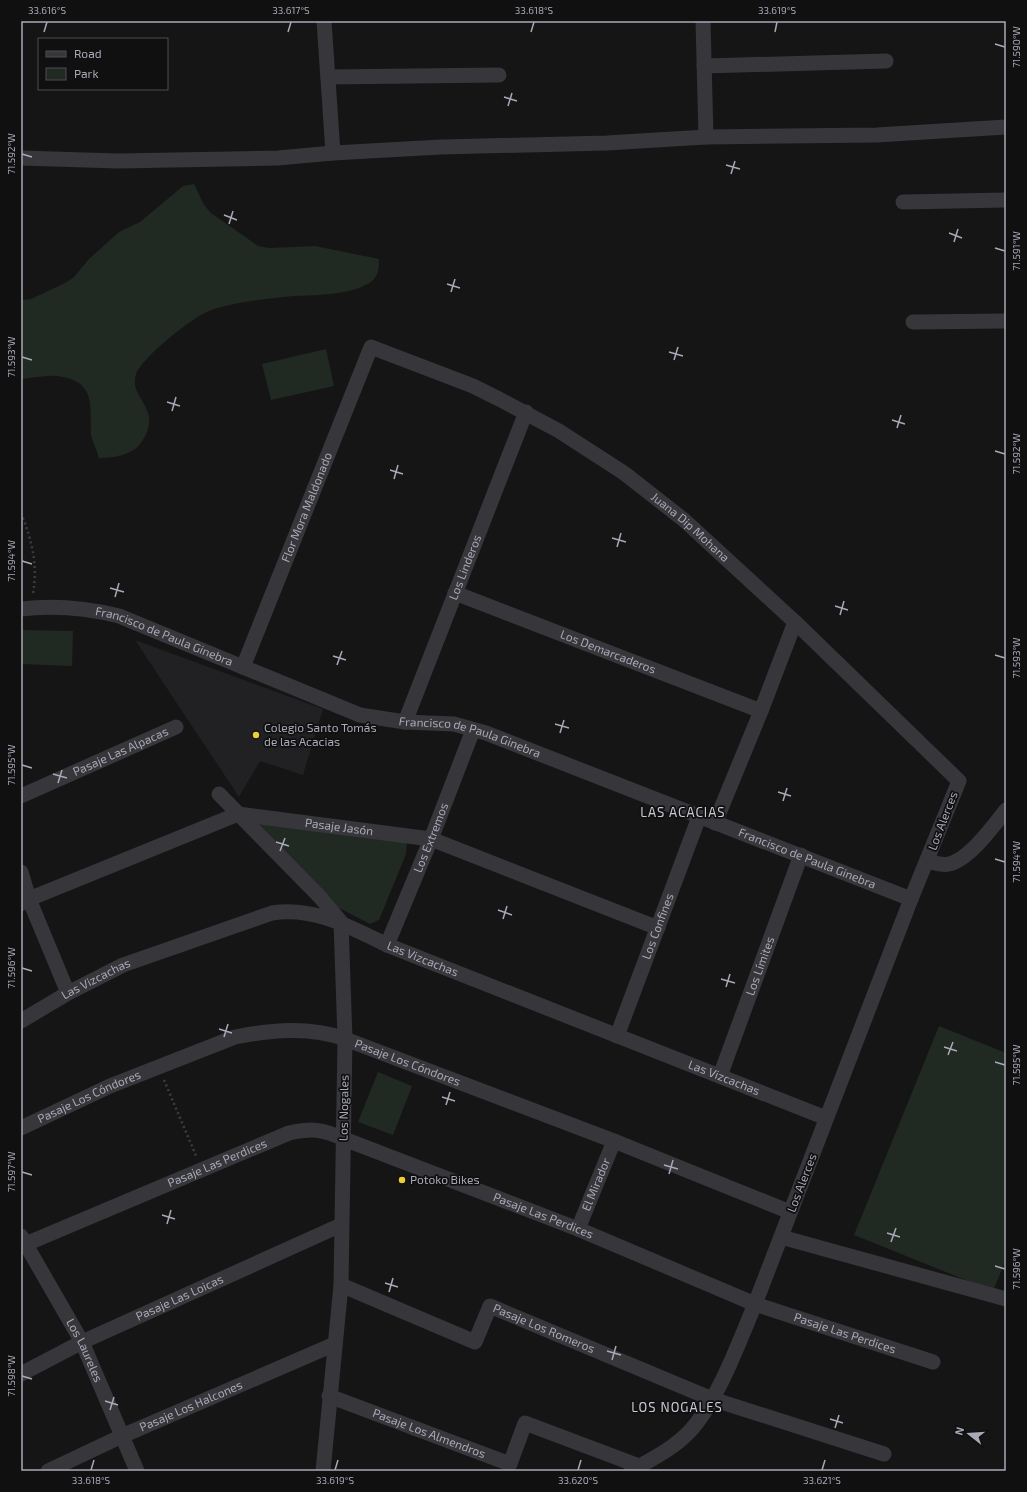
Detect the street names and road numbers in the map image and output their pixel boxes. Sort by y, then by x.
street label: Flor Mora Maldonado [278,450,334,564]
street label: Juana Dip Mohana [649,489,733,564]
street label: Los Linderos [445,532,483,602]
street label: Francisco de Paula Ginebra [94,603,235,668]
street label: Los Demarcaderos [559,626,658,676]
street label: Francisco de Paula Ginebra [398,713,543,760]
street label: Pasaje Las Alpacas [70,723,170,778]
street label: Los Alerces [924,789,960,852]
street label: Los Extremos [410,800,450,874]
street label: Pasaje Jasón [304,815,374,837]
street label: Francisco de Paula Ginebra [737,824,878,891]
street label: Los Confines [638,891,676,961]
street label: Los Límites [742,934,776,997]
street label: Las Vizcachas [385,938,461,978]
street label: Las Vizcachas [58,955,132,1002]
street label: Pasaje Los Cóndores [353,1035,463,1088]
street label: Las Vizcachas [687,1056,762,1097]
street label: Pasaje Los Cóndores [35,1067,142,1125]
street label: Los Nogales [335,1075,351,1141]
street label: Pasaje Las Perdices [165,1135,269,1189]
street label: Los Alerces [783,1151,819,1214]
street label: El Mirador [578,1155,612,1213]
street label: Pasaje Las Perdices [491,1189,596,1241]
street label: Pasaje Las Loicas [133,1271,225,1323]
street label: Pasaje Los Romeros [491,1300,597,1355]
street label: Pasaje Las Perdices [792,1309,898,1355]
street label: Los Laureles [64,1316,106,1384]
street label: Pasaje Los Halcones [137,1377,244,1434]
street label: Pasaje Los Almendros [371,1405,488,1460]

